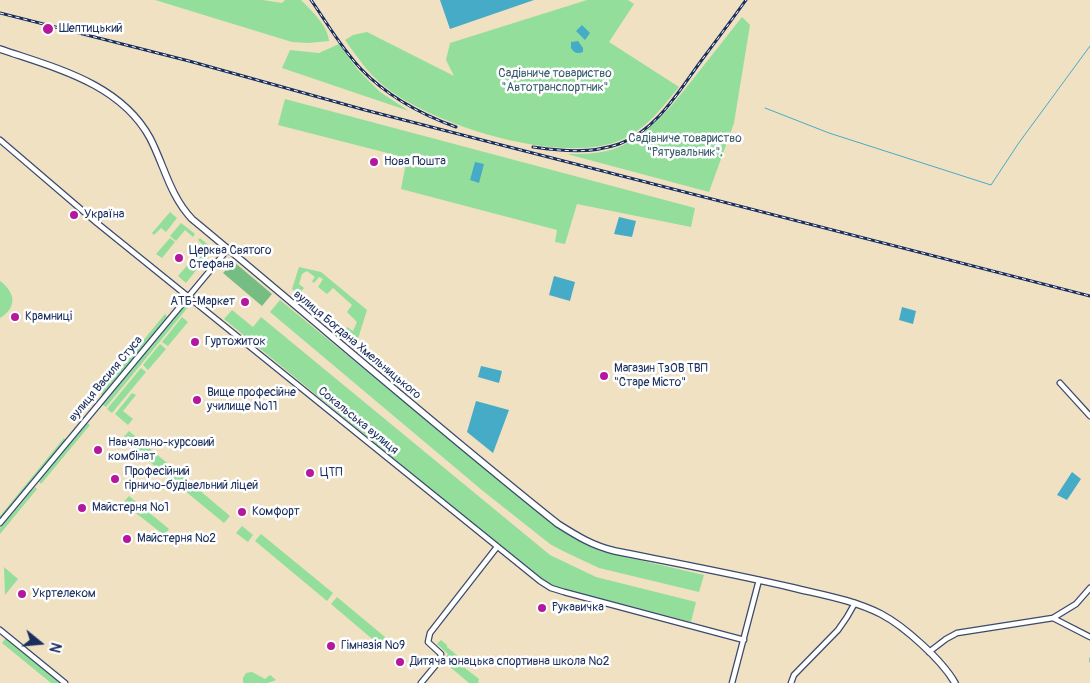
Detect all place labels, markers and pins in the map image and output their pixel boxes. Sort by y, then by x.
marker: Шептицький [41,22,55,36]
place label: Шептицький [59,22,123,36]
place label: Нова Пошта [384,155,446,169]
marker: Нова Пошта [368,156,380,168]
place label: Україна [84,208,124,222]
marker: Україна [68,209,80,221]
place label: Церква Святого Стефана [189,244,271,272]
marker: Церква Святого Стефана [173,252,185,264]
place label: АТБ-Маркет [170,295,235,309]
marker: АТБ-Маркет [239,296,251,308]
place label: Крамниці [25,310,72,324]
marker: Крамниці [9,311,21,323]
place label: Гуртожиток [205,335,266,349]
marker: Гуртожиток [189,336,201,348]
place label: Магазин ТзОВ ТВП "Старе Місто" [614,362,708,390]
marker: Магазин ТзОВ ТВП "Старе Місто" [598,370,610,382]
place label: Вище професійне училище №11 [207,386,296,414]
marker: Вище професійне училище №11 [191,394,203,406]
place label: Навчально-курсовий комбінат [108,436,215,464]
marker: Навчально-курсовий комбінат [92,444,104,456]
place label: Професійний гірничо-будівельний ліцей [125,465,258,493]
place label: ЦТП [320,466,342,480]
marker: ЦТП [304,467,316,479]
marker: Професійний гірничо-будівельний ліцей [109,473,121,485]
place label: Майстерня №1 [92,501,169,515]
marker: Майстерня №1 [76,502,88,514]
place label: Комфорт [252,505,300,519]
marker: Комфорт [236,506,248,518]
place label: Майстерня №2 [137,532,216,546]
marker: Майстерня №2 [121,533,133,545]
place label: Укртелеком [32,587,96,601]
marker: Укртелеком [16,588,28,600]
place label: Рукавичка [552,601,604,615]
marker: Рукавичка [536,602,548,614]
place label: Гімназія №9 [341,639,405,653]
marker: Гімназія №9 [325,640,337,652]
place label: Дитяча юнацька спортивна школа №2 [410,655,609,669]
marker: Дитяча юнацька спортивна школа №2 [394,656,406,668]

